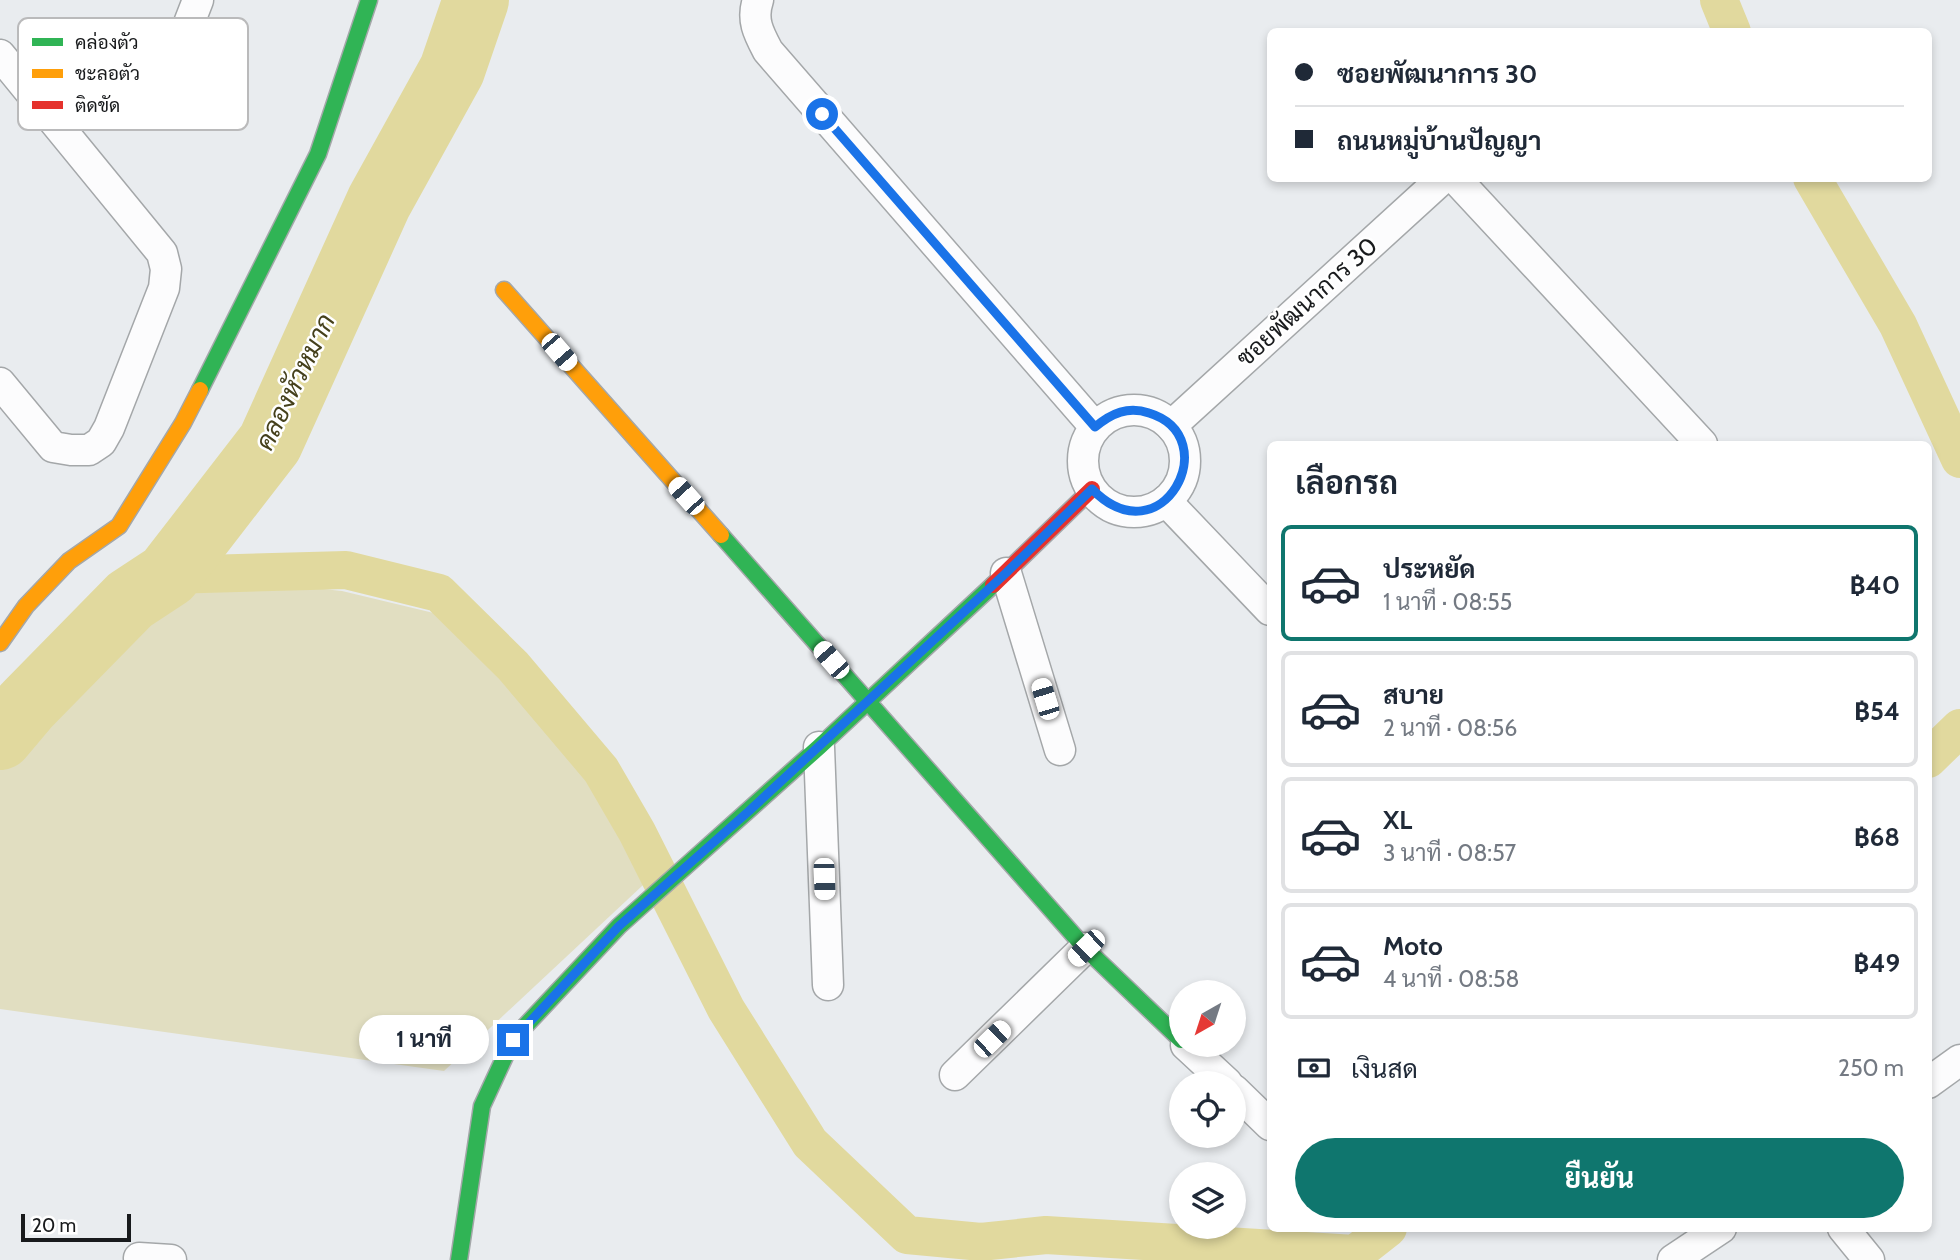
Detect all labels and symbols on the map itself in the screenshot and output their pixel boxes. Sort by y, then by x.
legend [18,18,248,130]
text: คล่องตัว [75,31,139,54]
text: ชะลอตัว [75,62,140,85]
text: ติดขัด [75,94,120,117]
route start [806,98,838,130]
street label: ซอยพัฒนาการ 30 [1230,231,1383,372]
water label: คลองหัวหมาก [248,309,342,455]
car [538,329,581,375]
car [665,473,708,519]
car [810,637,853,683]
car [1029,676,1062,722]
car [813,858,836,900]
car [1064,926,1109,970]
north arrow [1169,980,1246,1057]
callout: 1 นาที [359,1016,489,1064]
car [970,1017,1015,1061]
route end [497,1024,529,1056]
scale bar [21,1211,131,1243]

